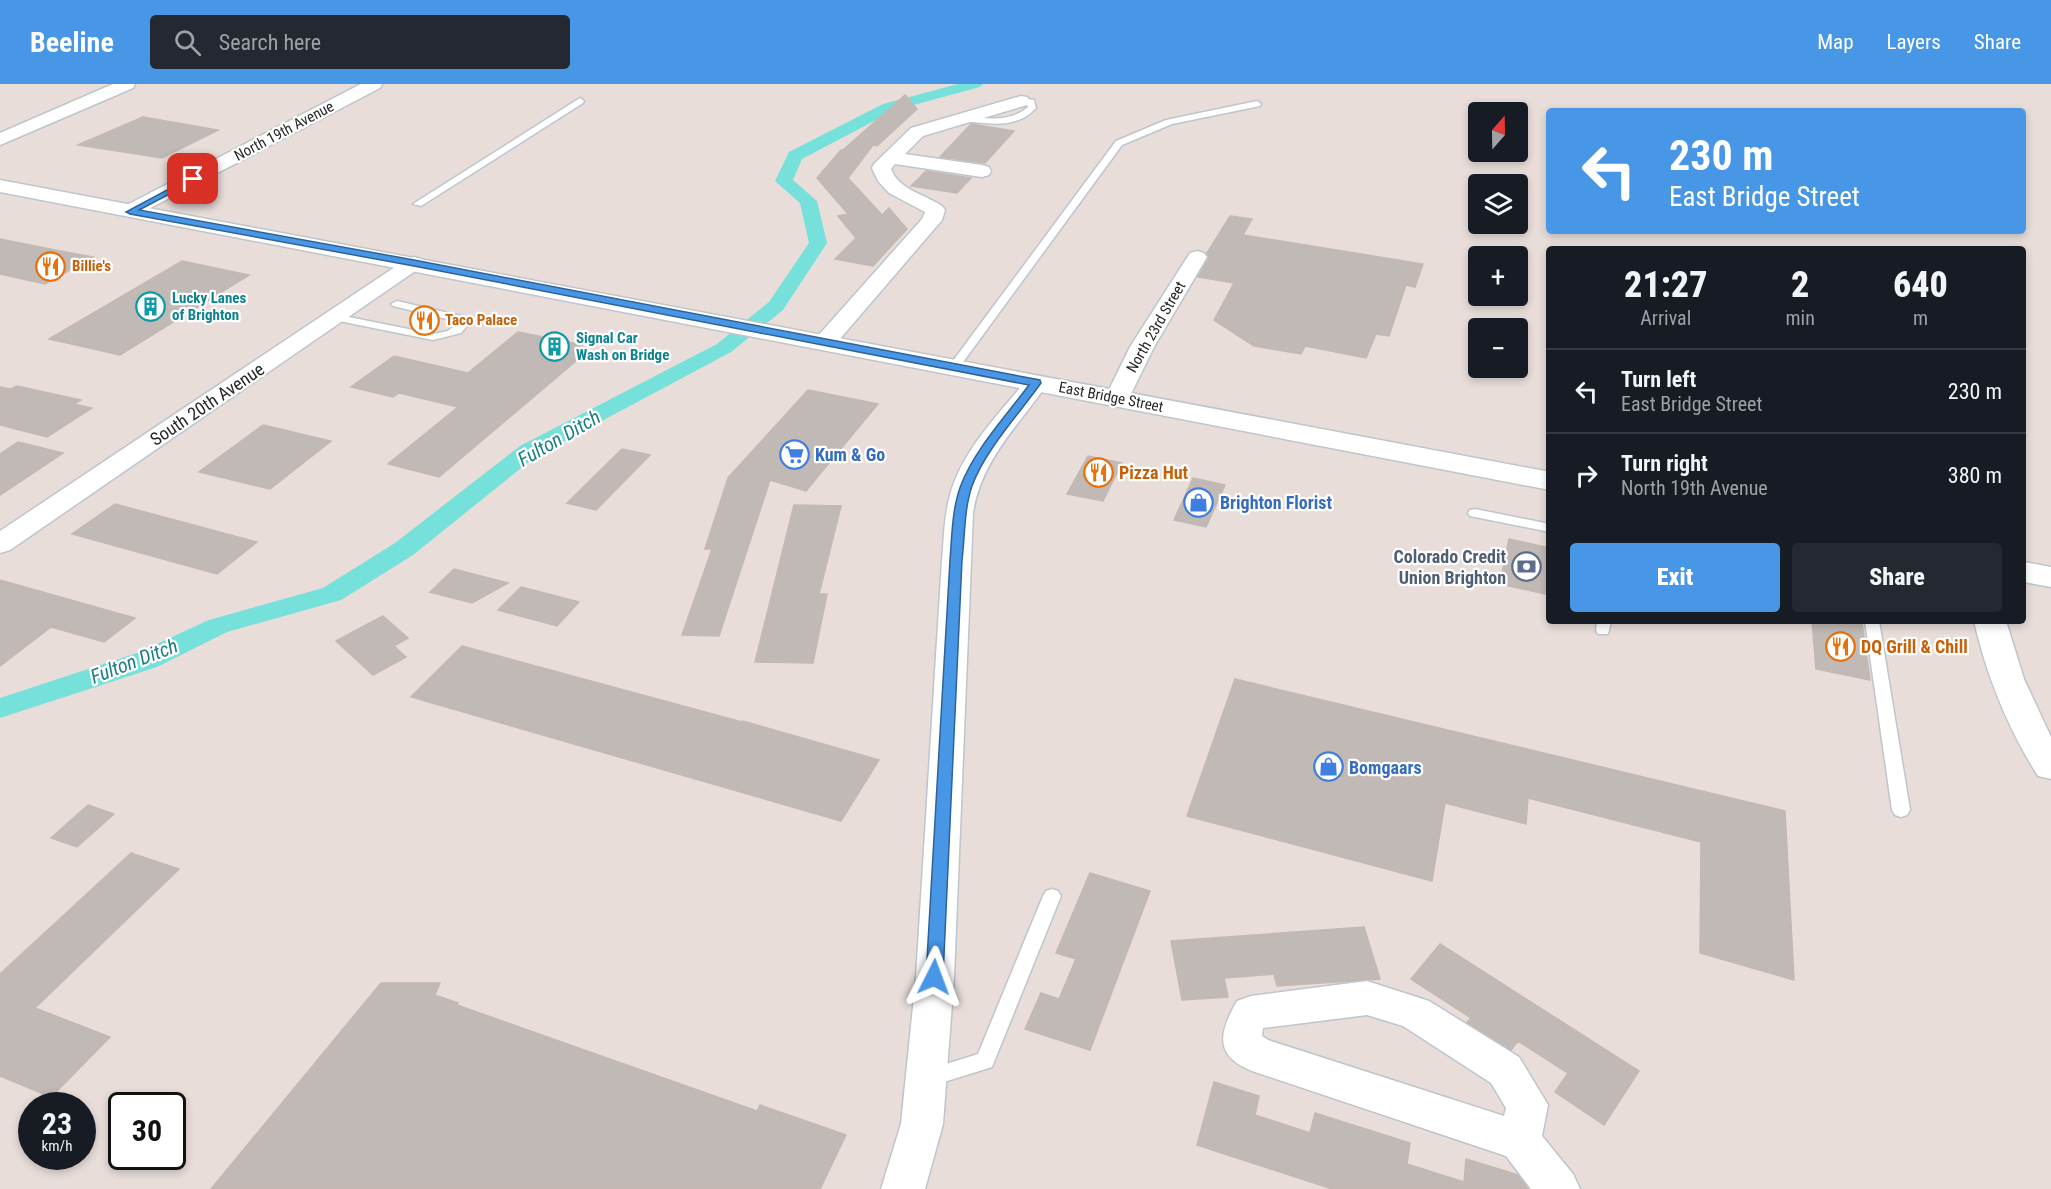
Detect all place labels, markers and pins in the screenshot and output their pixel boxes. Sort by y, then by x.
pin [167,153,218,204]
restaurant icon: Billie's [35,250,67,282]
place label: Billie's [72,257,111,275]
place label: Lucky Lanes of Brighton [172,289,246,324]
building icon: Lucky Lanes of Brighton [135,291,167,323]
restaurant icon: Taco Palace [408,304,440,336]
place label: Taco Palace [445,311,517,329]
place label: Signal Car Wash on Bridge [576,329,669,364]
building icon: Signal Car Wash on Bridge [539,331,571,363]
supermarket icon: Kum & Go [778,438,810,470]
place label: Kum & Go [815,444,885,465]
restaurant icon: Pizza Hut [1082,456,1114,488]
place label: Pizza Hut [1119,462,1189,483]
shop icon: Brighton Florist [1183,486,1215,518]
place label: Brighton Florist [1220,492,1332,513]
place label: Colorado Credit Union Brighton [1393,546,1506,588]
bank icon: Colorado Credit Union Brighton [1511,550,1543,582]
restaurant icon: DQ Grill & Chill [1824,630,1856,662]
place label: DQ Grill & Chill [1861,636,1968,657]
shop icon: Bomgaars [1312,751,1344,783]
place label: Bomgaars [1349,757,1422,778]

